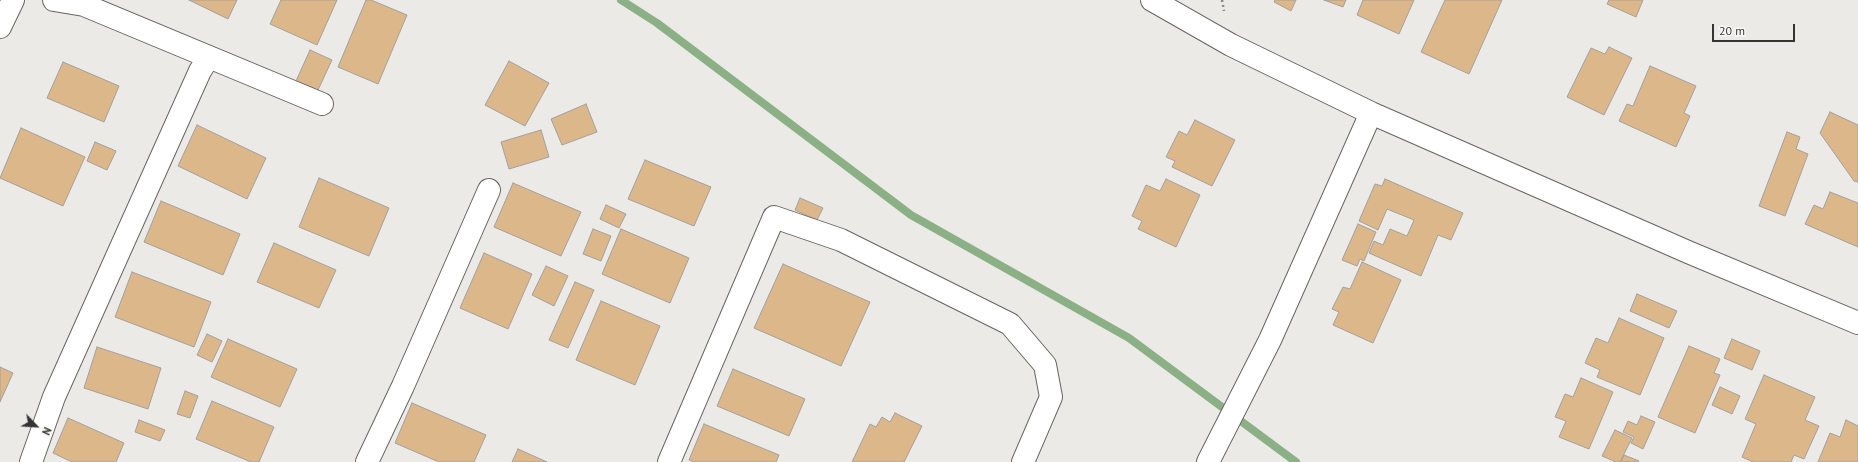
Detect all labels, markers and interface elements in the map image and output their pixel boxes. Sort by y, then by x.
scale bar [1714,16,1797,42]
text: 20 m [1719,23,1745,38]
north arrow [16,406,56,446]
text: N [39,425,55,437]

